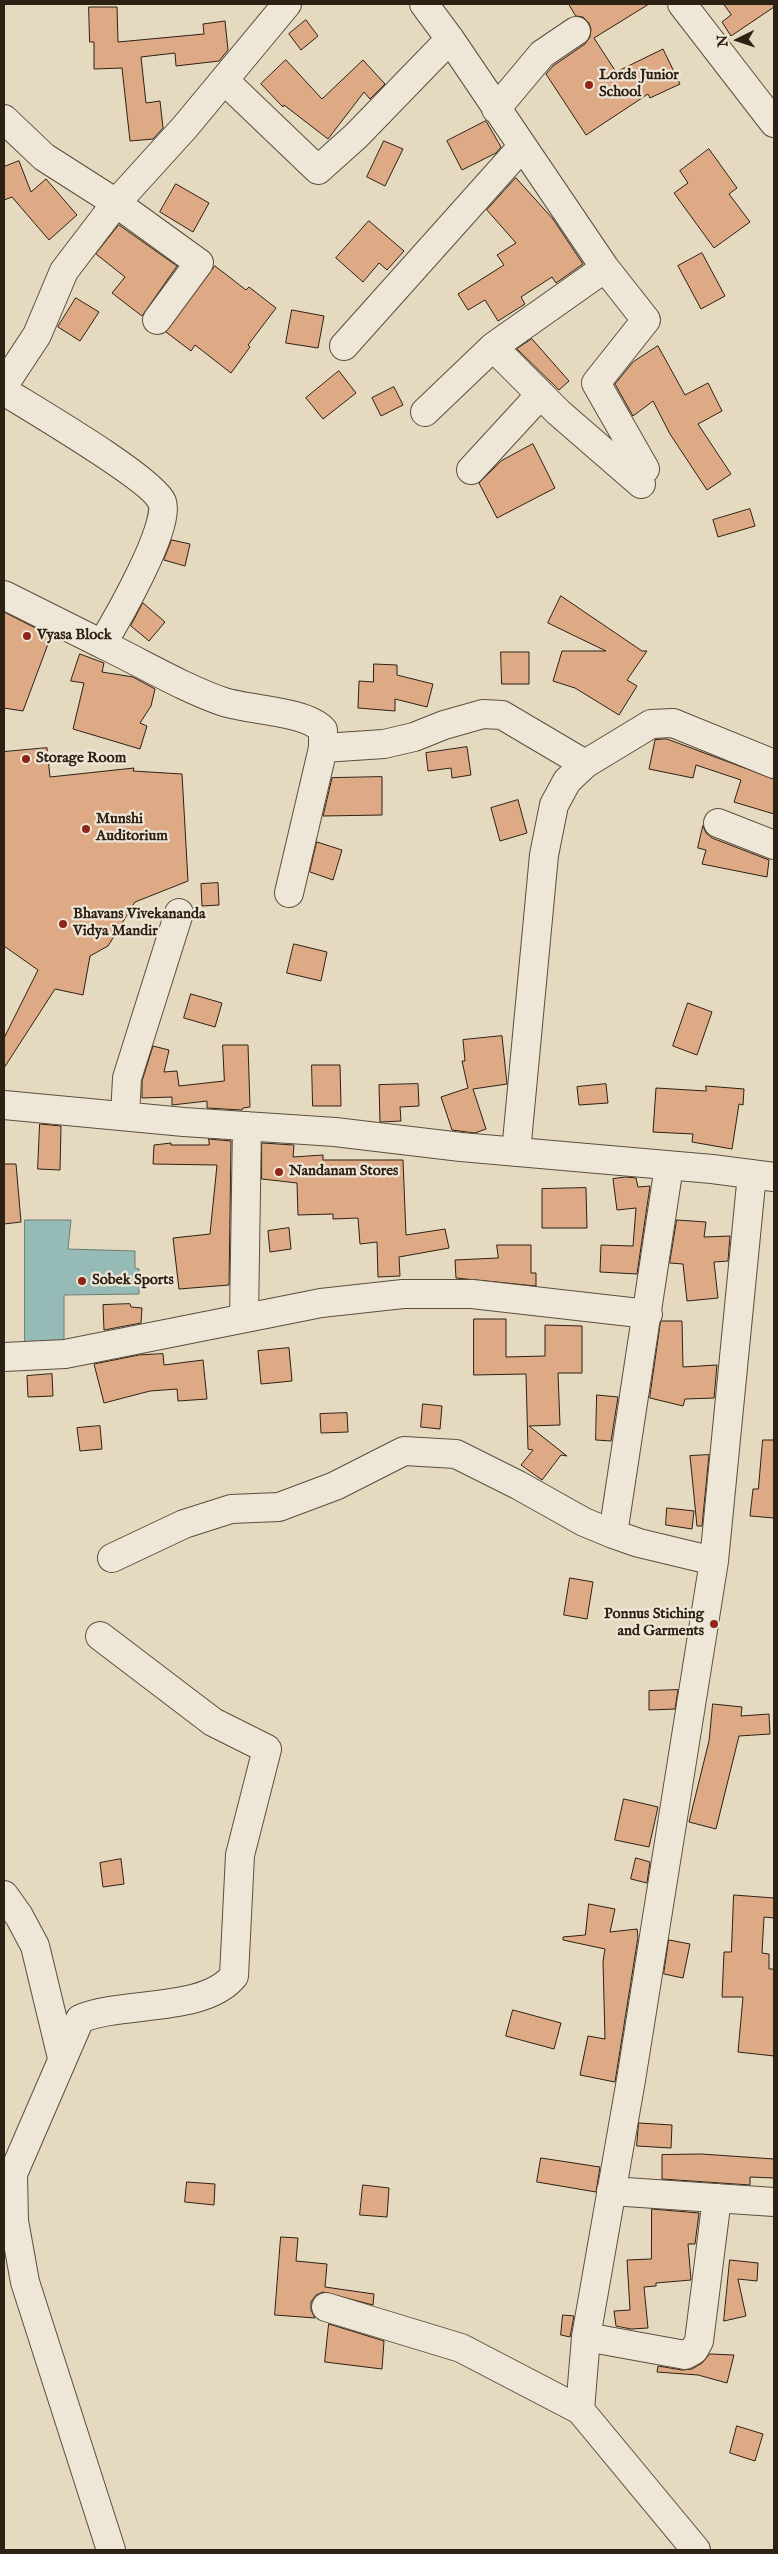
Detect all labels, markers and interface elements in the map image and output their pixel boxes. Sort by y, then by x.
north arrow [713,15,763,65]
text: N [714,34,732,48]
place label: Lords Junior School [599,67,679,102]
marker: Lords Junior School [583,79,595,91]
place label: Vyasa Block [37,627,112,645]
marker: Vyasa Block [21,630,33,642]
place label: Storage Room [36,750,126,768]
marker: Storage Room [20,753,32,765]
place label: Munshi Auditorium [96,811,168,846]
marker: Munshi Auditorium [80,823,92,835]
place label: Bhavans Vivekananda Vidya Mandir [73,906,205,941]
marker: Bhavans Vivekananda Vidya Mandir [57,918,69,930]
place label: Nandanam Stores [289,1163,398,1181]
marker: Nandanam Stores [273,1166,285,1178]
place label: Sobek Sports [92,1272,174,1290]
marker: Sobek Sports [76,1275,88,1287]
place label: Ponnus Stiching and Garments [604,1606,704,1641]
marker: Ponnus Stiching and Garments [708,1618,720,1630]

